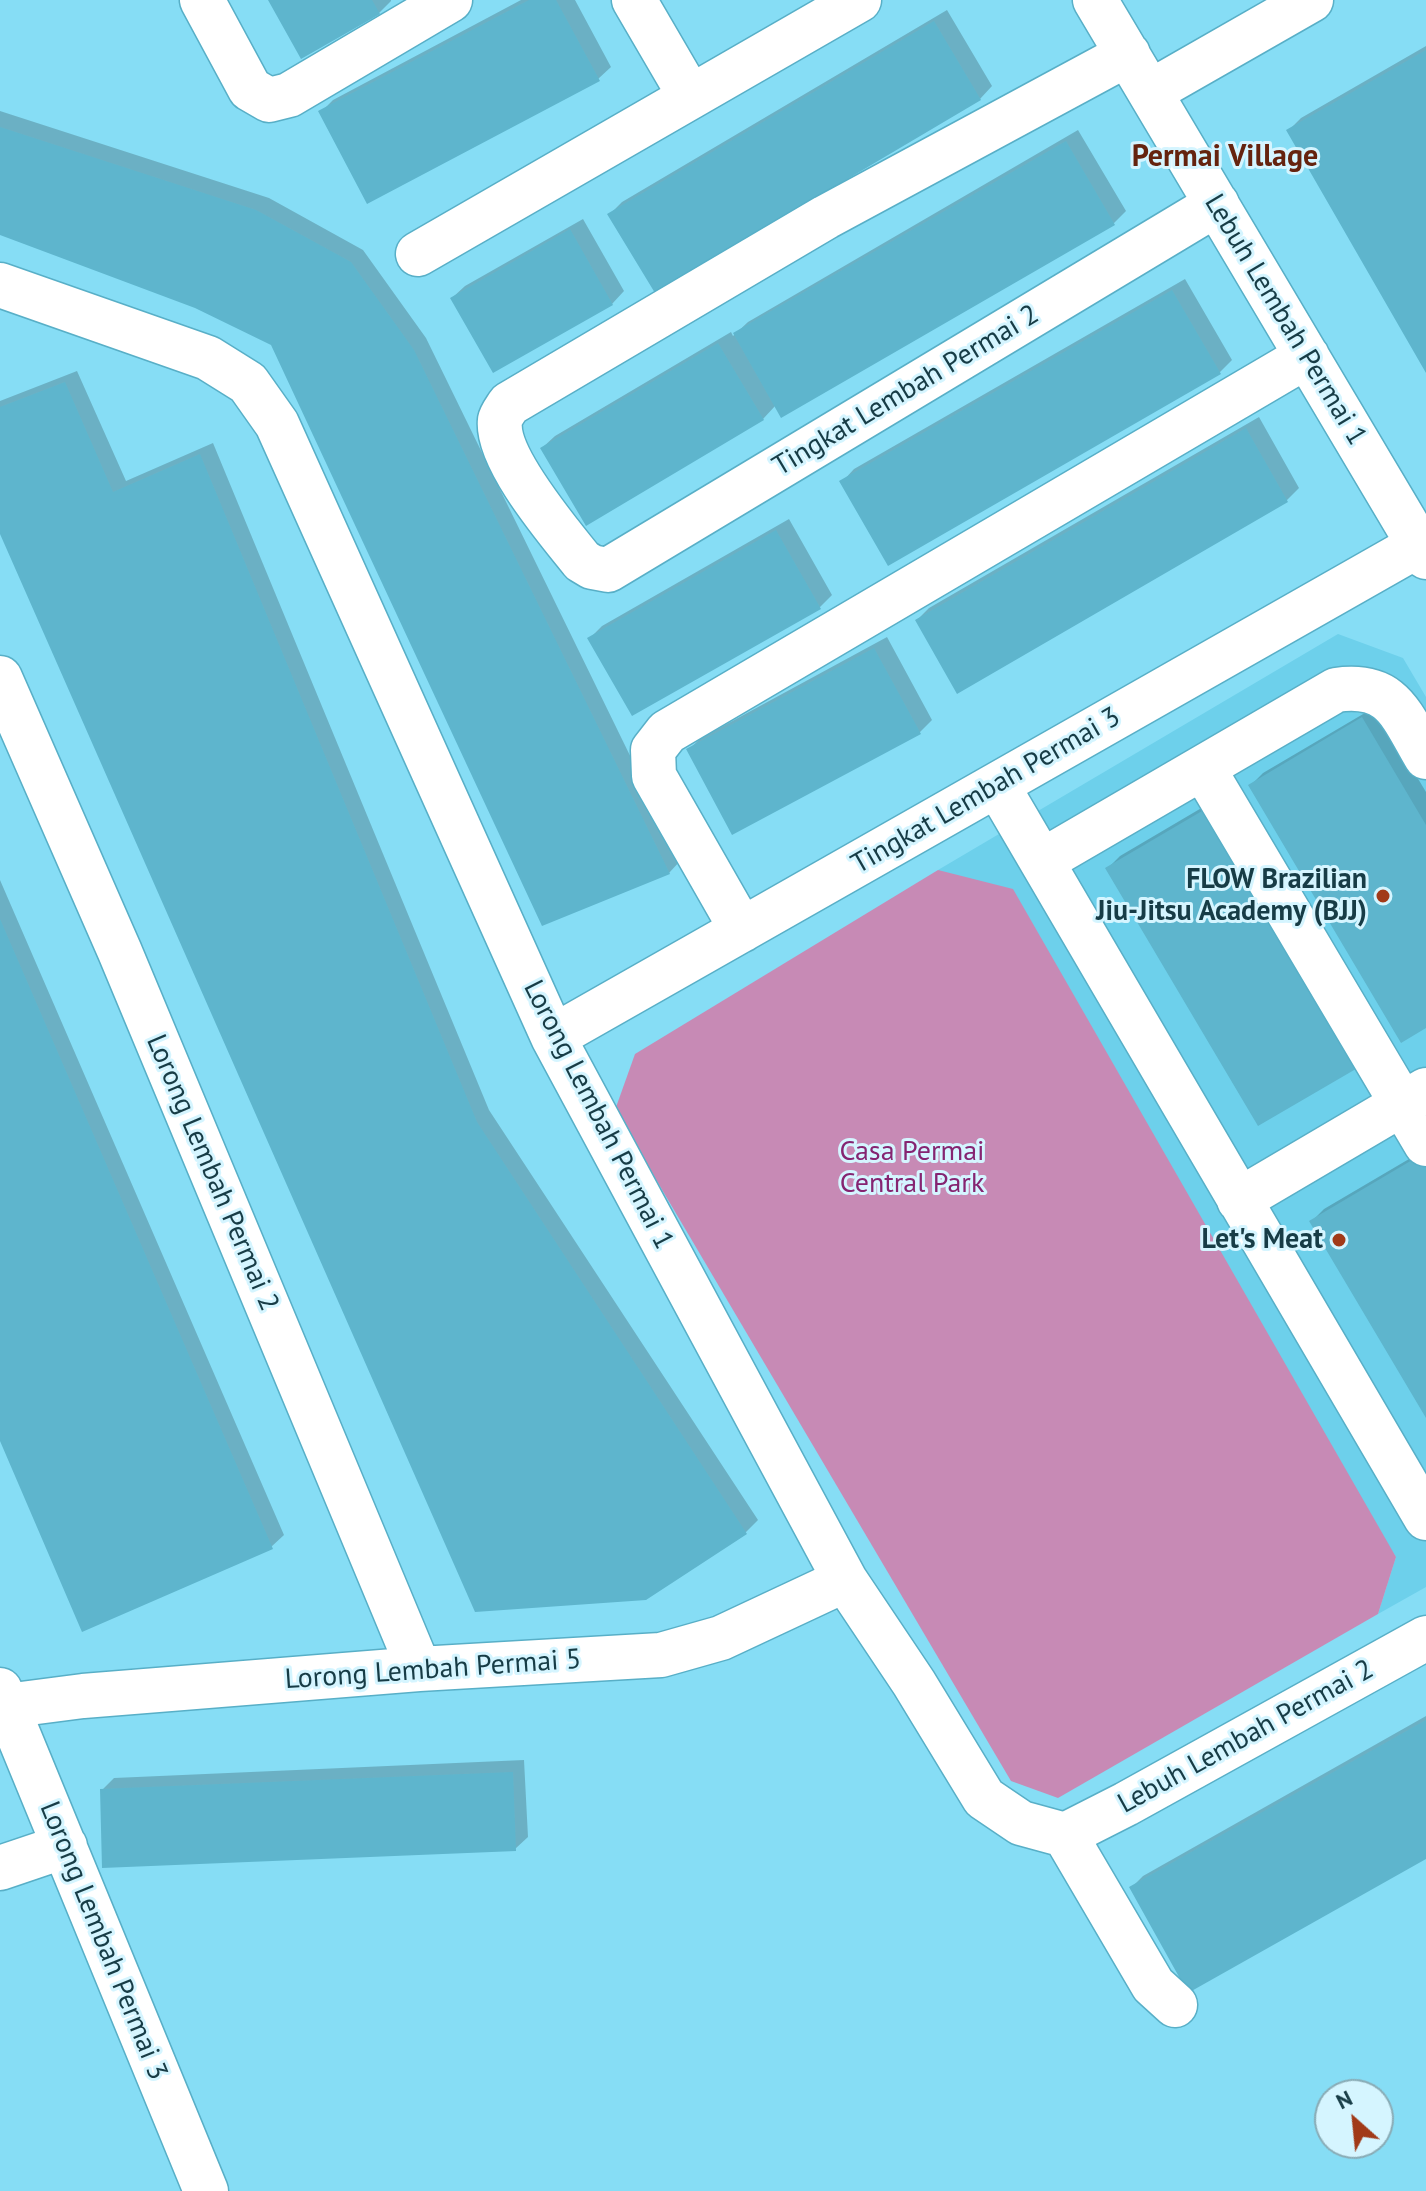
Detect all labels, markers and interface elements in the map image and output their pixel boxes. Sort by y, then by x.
district label: Permai Village [1132,139,1318,175]
street label: Lebuh Lembah Permai 1 [1197,188,1373,452]
street label: Tingkat Lembah Permai 2 [767,298,1045,484]
street label: Tingkat Lembah Permai 3 [846,700,1126,882]
place label: FLOW Brazilian Jiu-Jitsu Academy (BJJ) [1096,863,1367,929]
marker: FLOW Brazilian Jiu-Jitsu Academy (BJJ) [1374,887,1392,905]
street label: Lorong Lembah Permai 1 [516,975,680,1255]
street label: Lorong Lembah Permai 2 [139,1030,285,1316]
park label: Casa Permai Central Park [839,1135,985,1201]
place label: Let's Meat [1202,1223,1323,1257]
marker: Let's Meat [1330,1231,1348,1249]
street label: Lorong Lembah Permai 5 [284,1643,582,1697]
street label: Lebuh Lembah Permai 2 [1112,1653,1380,1821]
street label: Lorong Lembah Permai 3 [32,1797,174,2085]
north arrow [1314,2079,1394,2159]
text: N [1331,2084,1357,2115]

